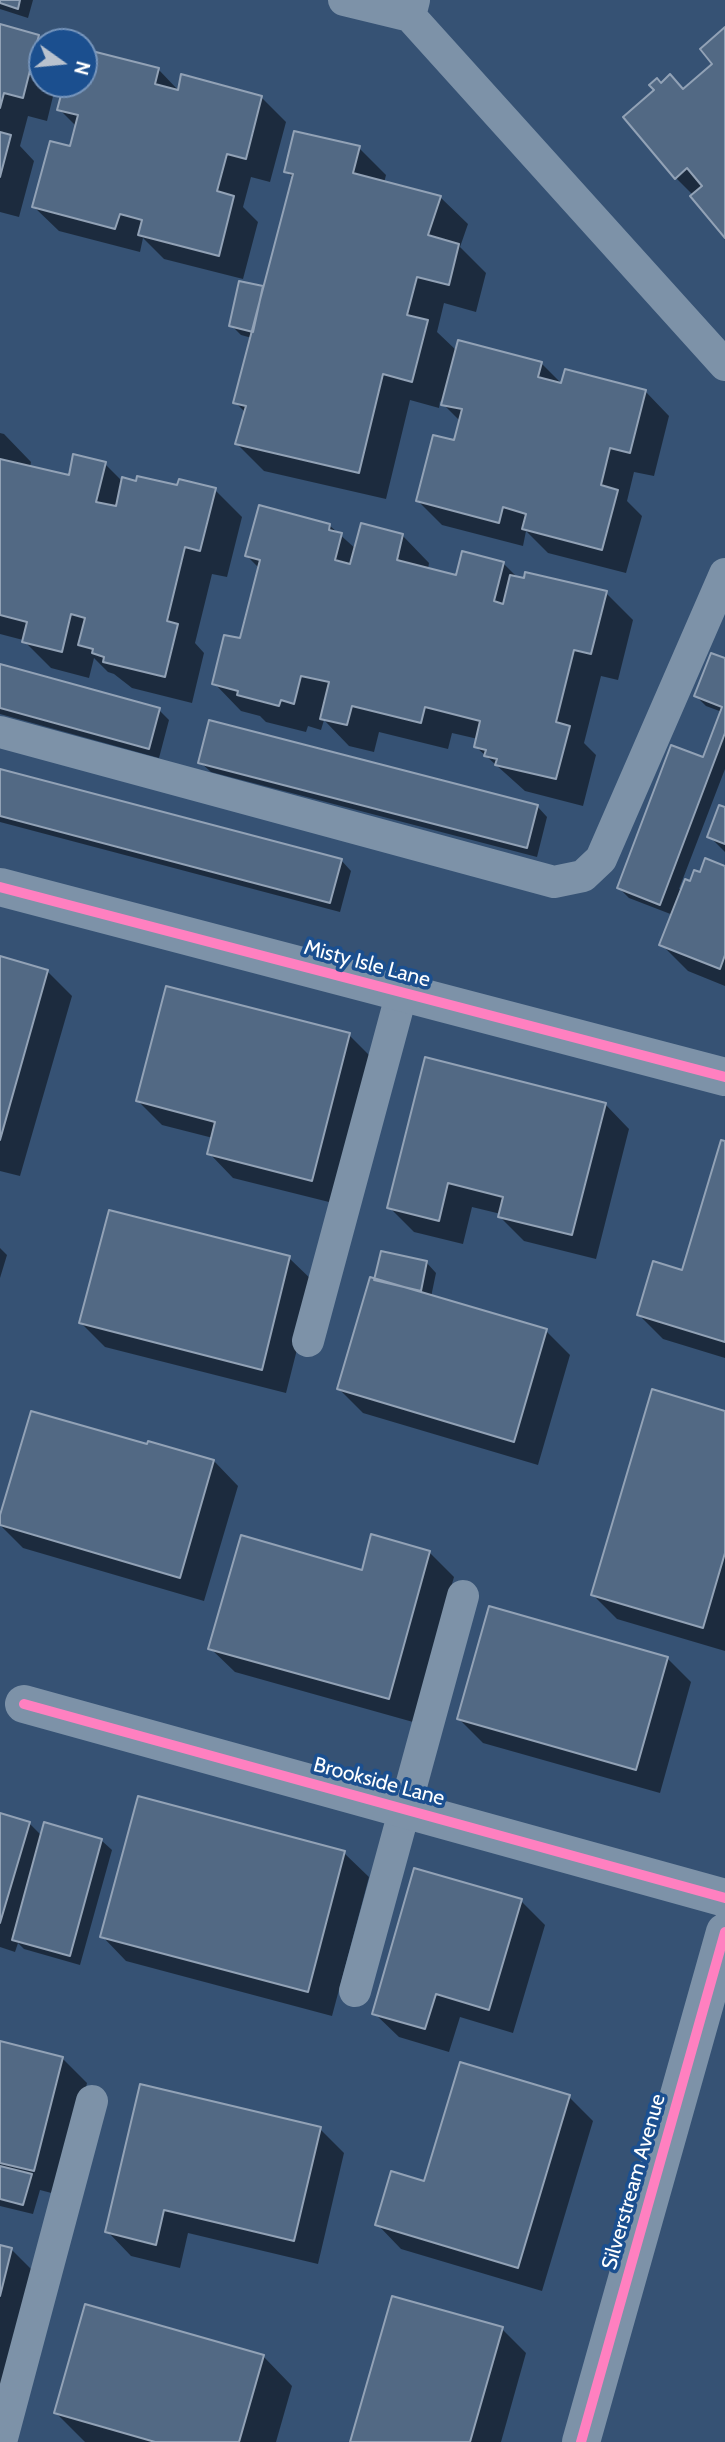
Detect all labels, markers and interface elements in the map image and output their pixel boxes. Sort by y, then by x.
north arrow [28,28,98,98]
text: N [69,59,95,78]
street label: Misty Isle Lane [301,935,433,993]
street label: Brookside Lane [311,1752,447,1812]
street label: Silverstream Avenue [597,2091,671,2273]

